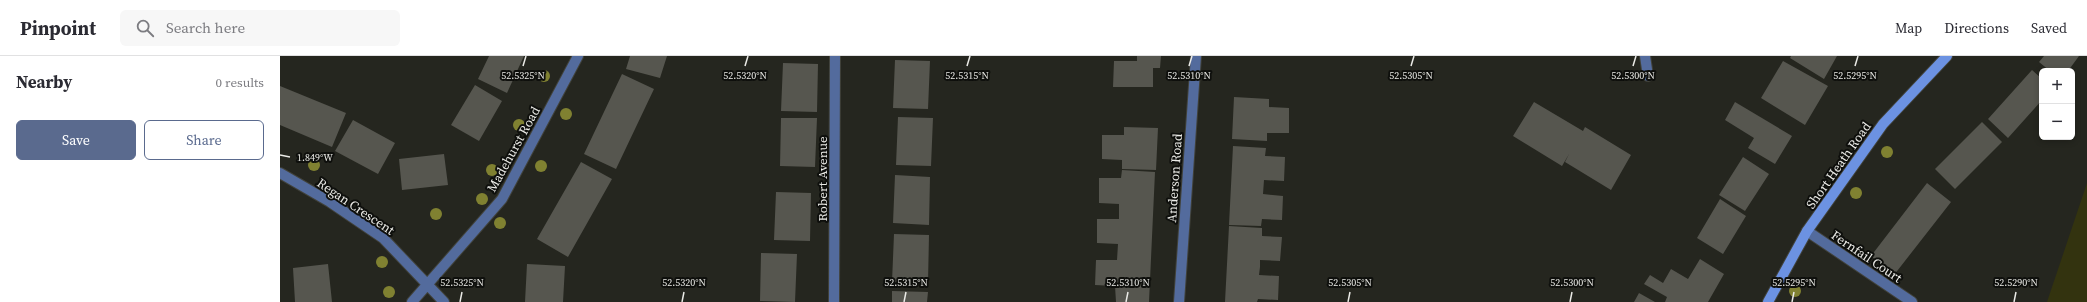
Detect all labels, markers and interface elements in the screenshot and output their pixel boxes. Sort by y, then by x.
search box [120,10,400,46]
text: Pinpoint [20,15,96,41]
icon: search [134,17,156,39]
text: Search here [166,17,245,38]
text: Map [1895,18,1922,38]
text: Directions [1944,18,2009,38]
text: Saved [2031,18,2067,38]
map controls [2039,68,2075,140]
button: + [2039,68,2075,104]
text: 52.5325°N [501,69,545,82]
text: 52.5320°N [723,69,767,82]
text: 52.5315°N [945,69,989,82]
text: 52.5310°N [1167,69,1211,82]
text: 52.5305°N [1389,69,1433,82]
text: 52.5300°N [1611,69,1655,82]
text: 52.5295°N [1833,69,1877,82]
text: Nearby [16,70,72,94]
text: 0 results [216,74,264,91]
street label: Madehurst Road [483,103,544,195]
button: − [2039,104,2075,140]
street label: Short Heath Road [1802,118,1875,212]
button: Save [16,120,136,160]
button: Share [144,120,264,160]
street label: Anderson Road [1163,132,1186,223]
street label: Robert Avenue [814,136,831,222]
text: 1.849°W [297,151,333,164]
street label: Regan Crescent [314,174,398,239]
street label: Fernfail Court [1828,227,1906,287]
text: 52.5325°N [440,276,484,289]
text: 52.5320°N [662,276,706,289]
text: 52.5315°N [884,276,928,289]
text: 52.5310°N [1106,276,1150,289]
text: 52.5305°N [1328,276,1372,289]
text: 52.5300°N [1550,276,1594,289]
text: 52.5295°N [1772,276,1816,289]
text: 52.5290°N [1994,276,2038,289]

